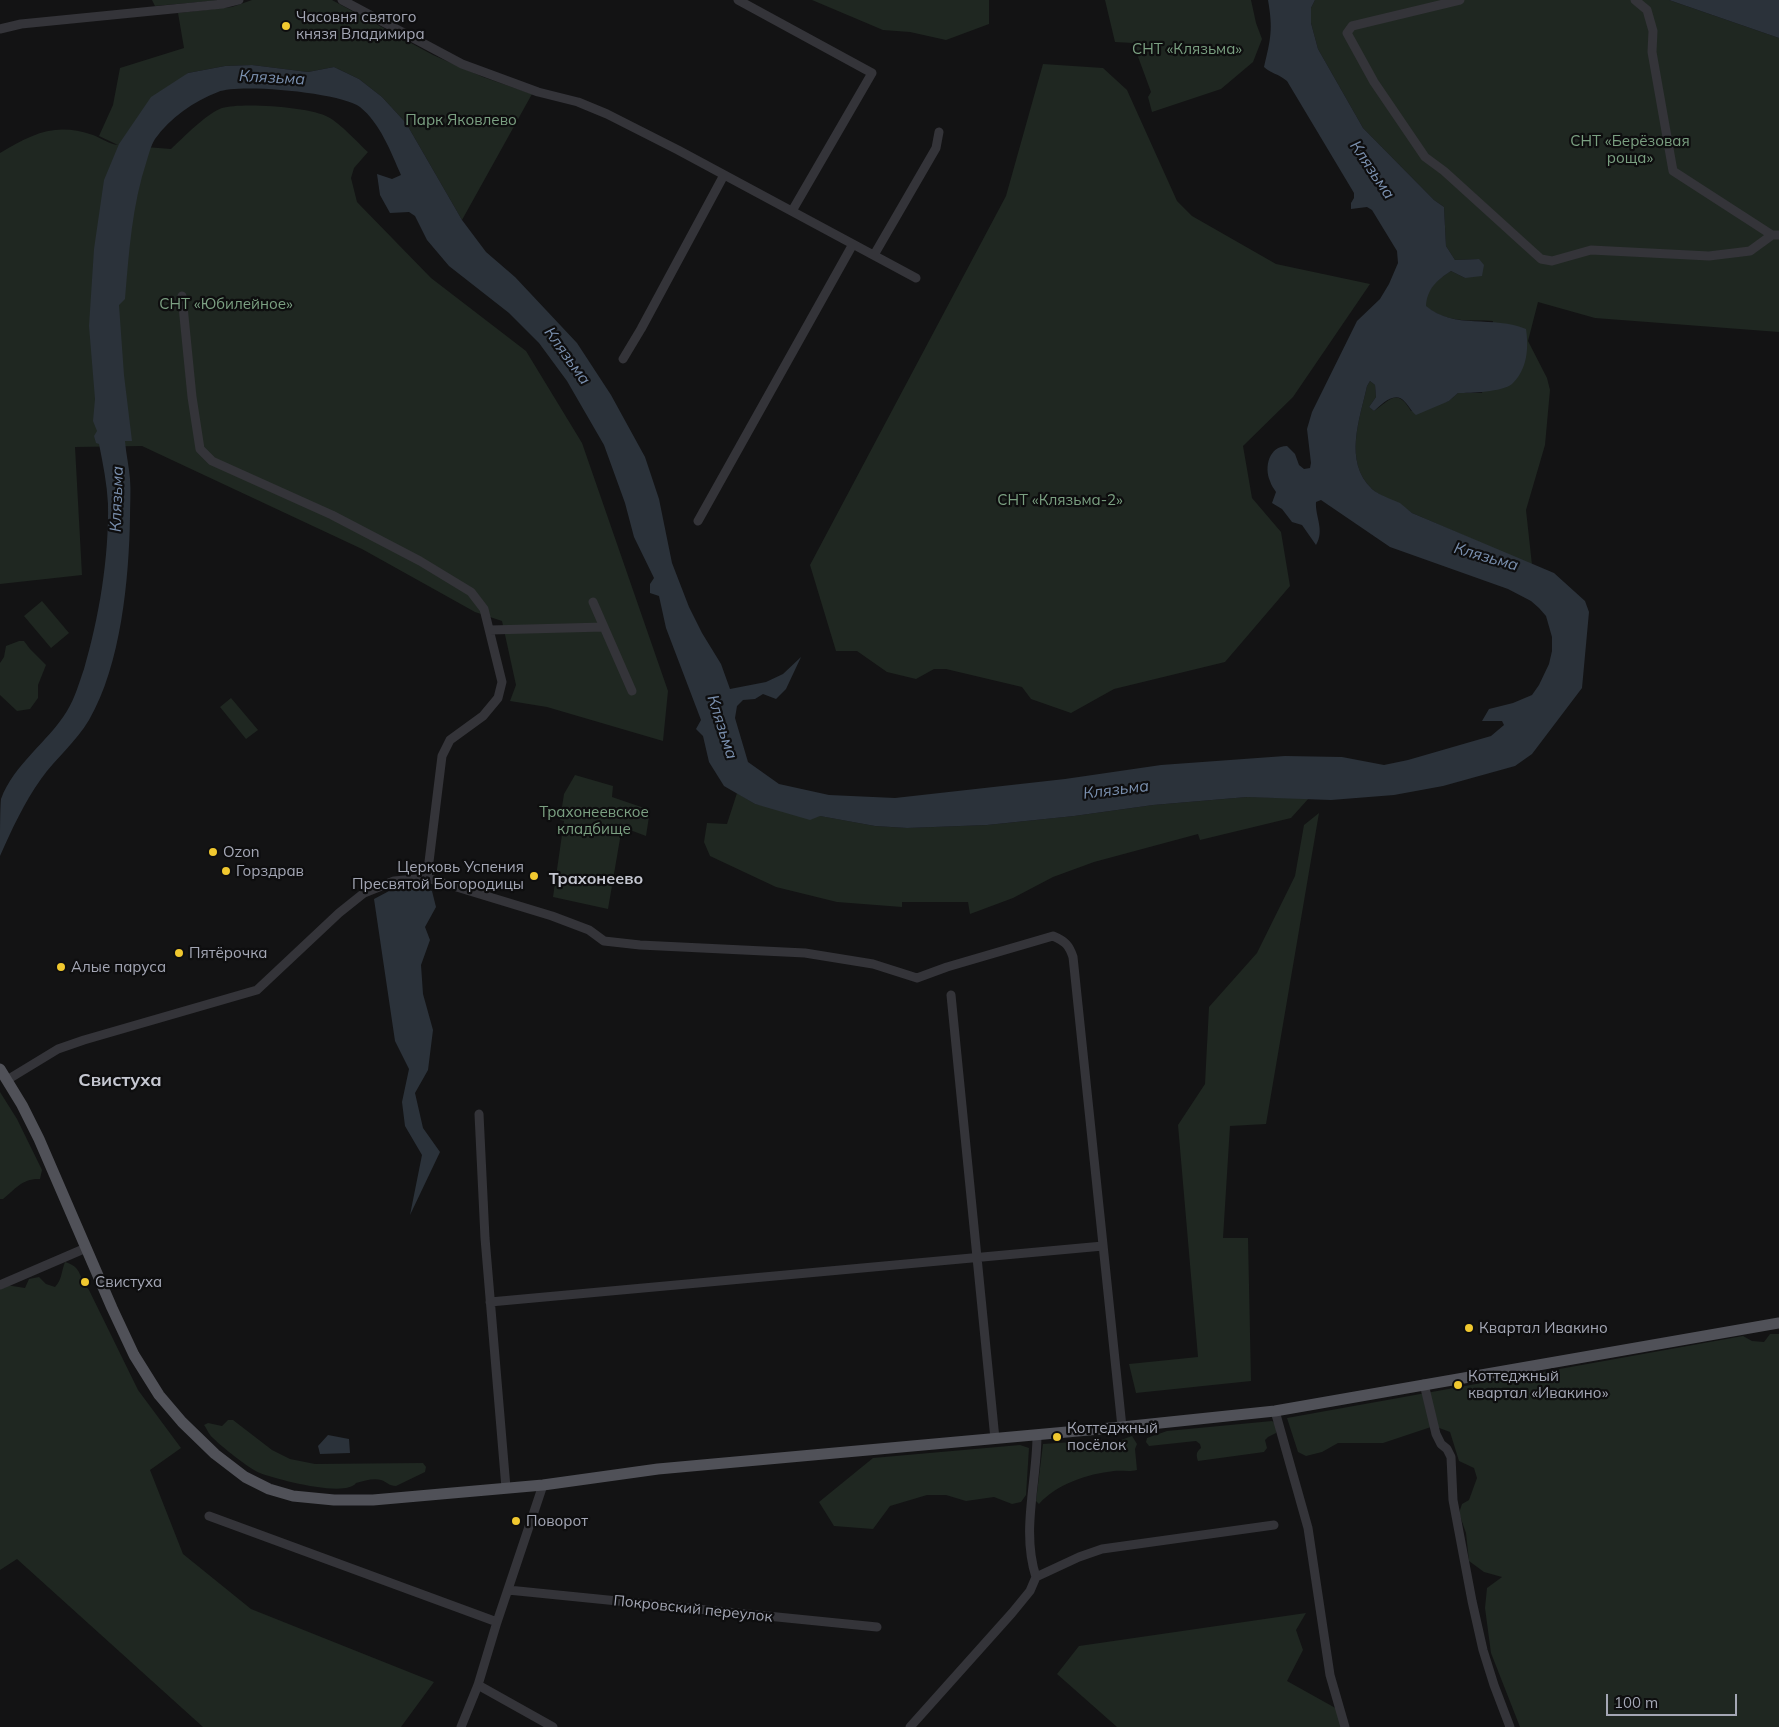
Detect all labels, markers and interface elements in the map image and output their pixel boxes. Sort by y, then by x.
place label: Часовня святого князя Владимира [296,8,425,43]
marker: Часовня святого князя Владимира [280,20,292,32]
park label: СНТ «Клязьма» [1132,40,1242,58]
water label: Клязьма [238,67,306,89]
park label: Парк Яковлево [405,111,517,129]
park label: СНТ «Берёзовая роща» [1570,132,1690,167]
water label: Клязьма [1346,137,1398,203]
park label: СНТ «Юбилейное» [159,295,293,313]
water label: Клязьма [540,324,594,388]
water label: Клязьма [106,466,128,532]
park label: СНТ «Клязьма-2» [997,491,1123,509]
water label: Клязьма [1452,539,1520,575]
water label: Клязьма [703,693,741,761]
water label: Клязьма [1082,776,1150,804]
park label: Трахонеевское кладбище [539,803,649,838]
place label: Ozon [223,843,260,861]
marker: Ozon [207,846,219,858]
place label: Церковь Успения Пресвятой Богородицы [352,858,524,893]
place label: Горздрав [236,862,304,880]
marker: Горздрав [220,865,232,877]
district label: Трахонеево [549,869,643,889]
marker: Церковь Успения Пресвятой Богородицы [528,870,540,882]
place label: Пятёрочка [189,944,267,962]
marker: Пятёрочка [173,947,185,959]
place label: Алые паруса [71,958,166,976]
marker: Алые паруса [55,961,67,973]
district label: Свистуха [78,1070,162,1092]
place label: Свистуха [95,1273,162,1291]
marker: Свистуха [79,1276,91,1288]
place label: Квартал Ивакино [1479,1319,1608,1337]
marker: Квартал Ивакино [1463,1322,1475,1334]
place label: Коттеджный квартал «Ивакино» [1468,1367,1608,1402]
marker: Коттеджный квартал «Ивакино» [1452,1379,1464,1391]
place label: Коттеджный посёлок [1067,1419,1158,1454]
marker: Коттеджный посёлок [1051,1431,1063,1443]
place label: Поворот [526,1512,588,1530]
marker: Поворот [510,1515,522,1527]
street label: Покровский переулок [613,1592,773,1626]
scale bar [1609,1684,1740,1716]
text: 100 m [1614,1693,1658,1712]

